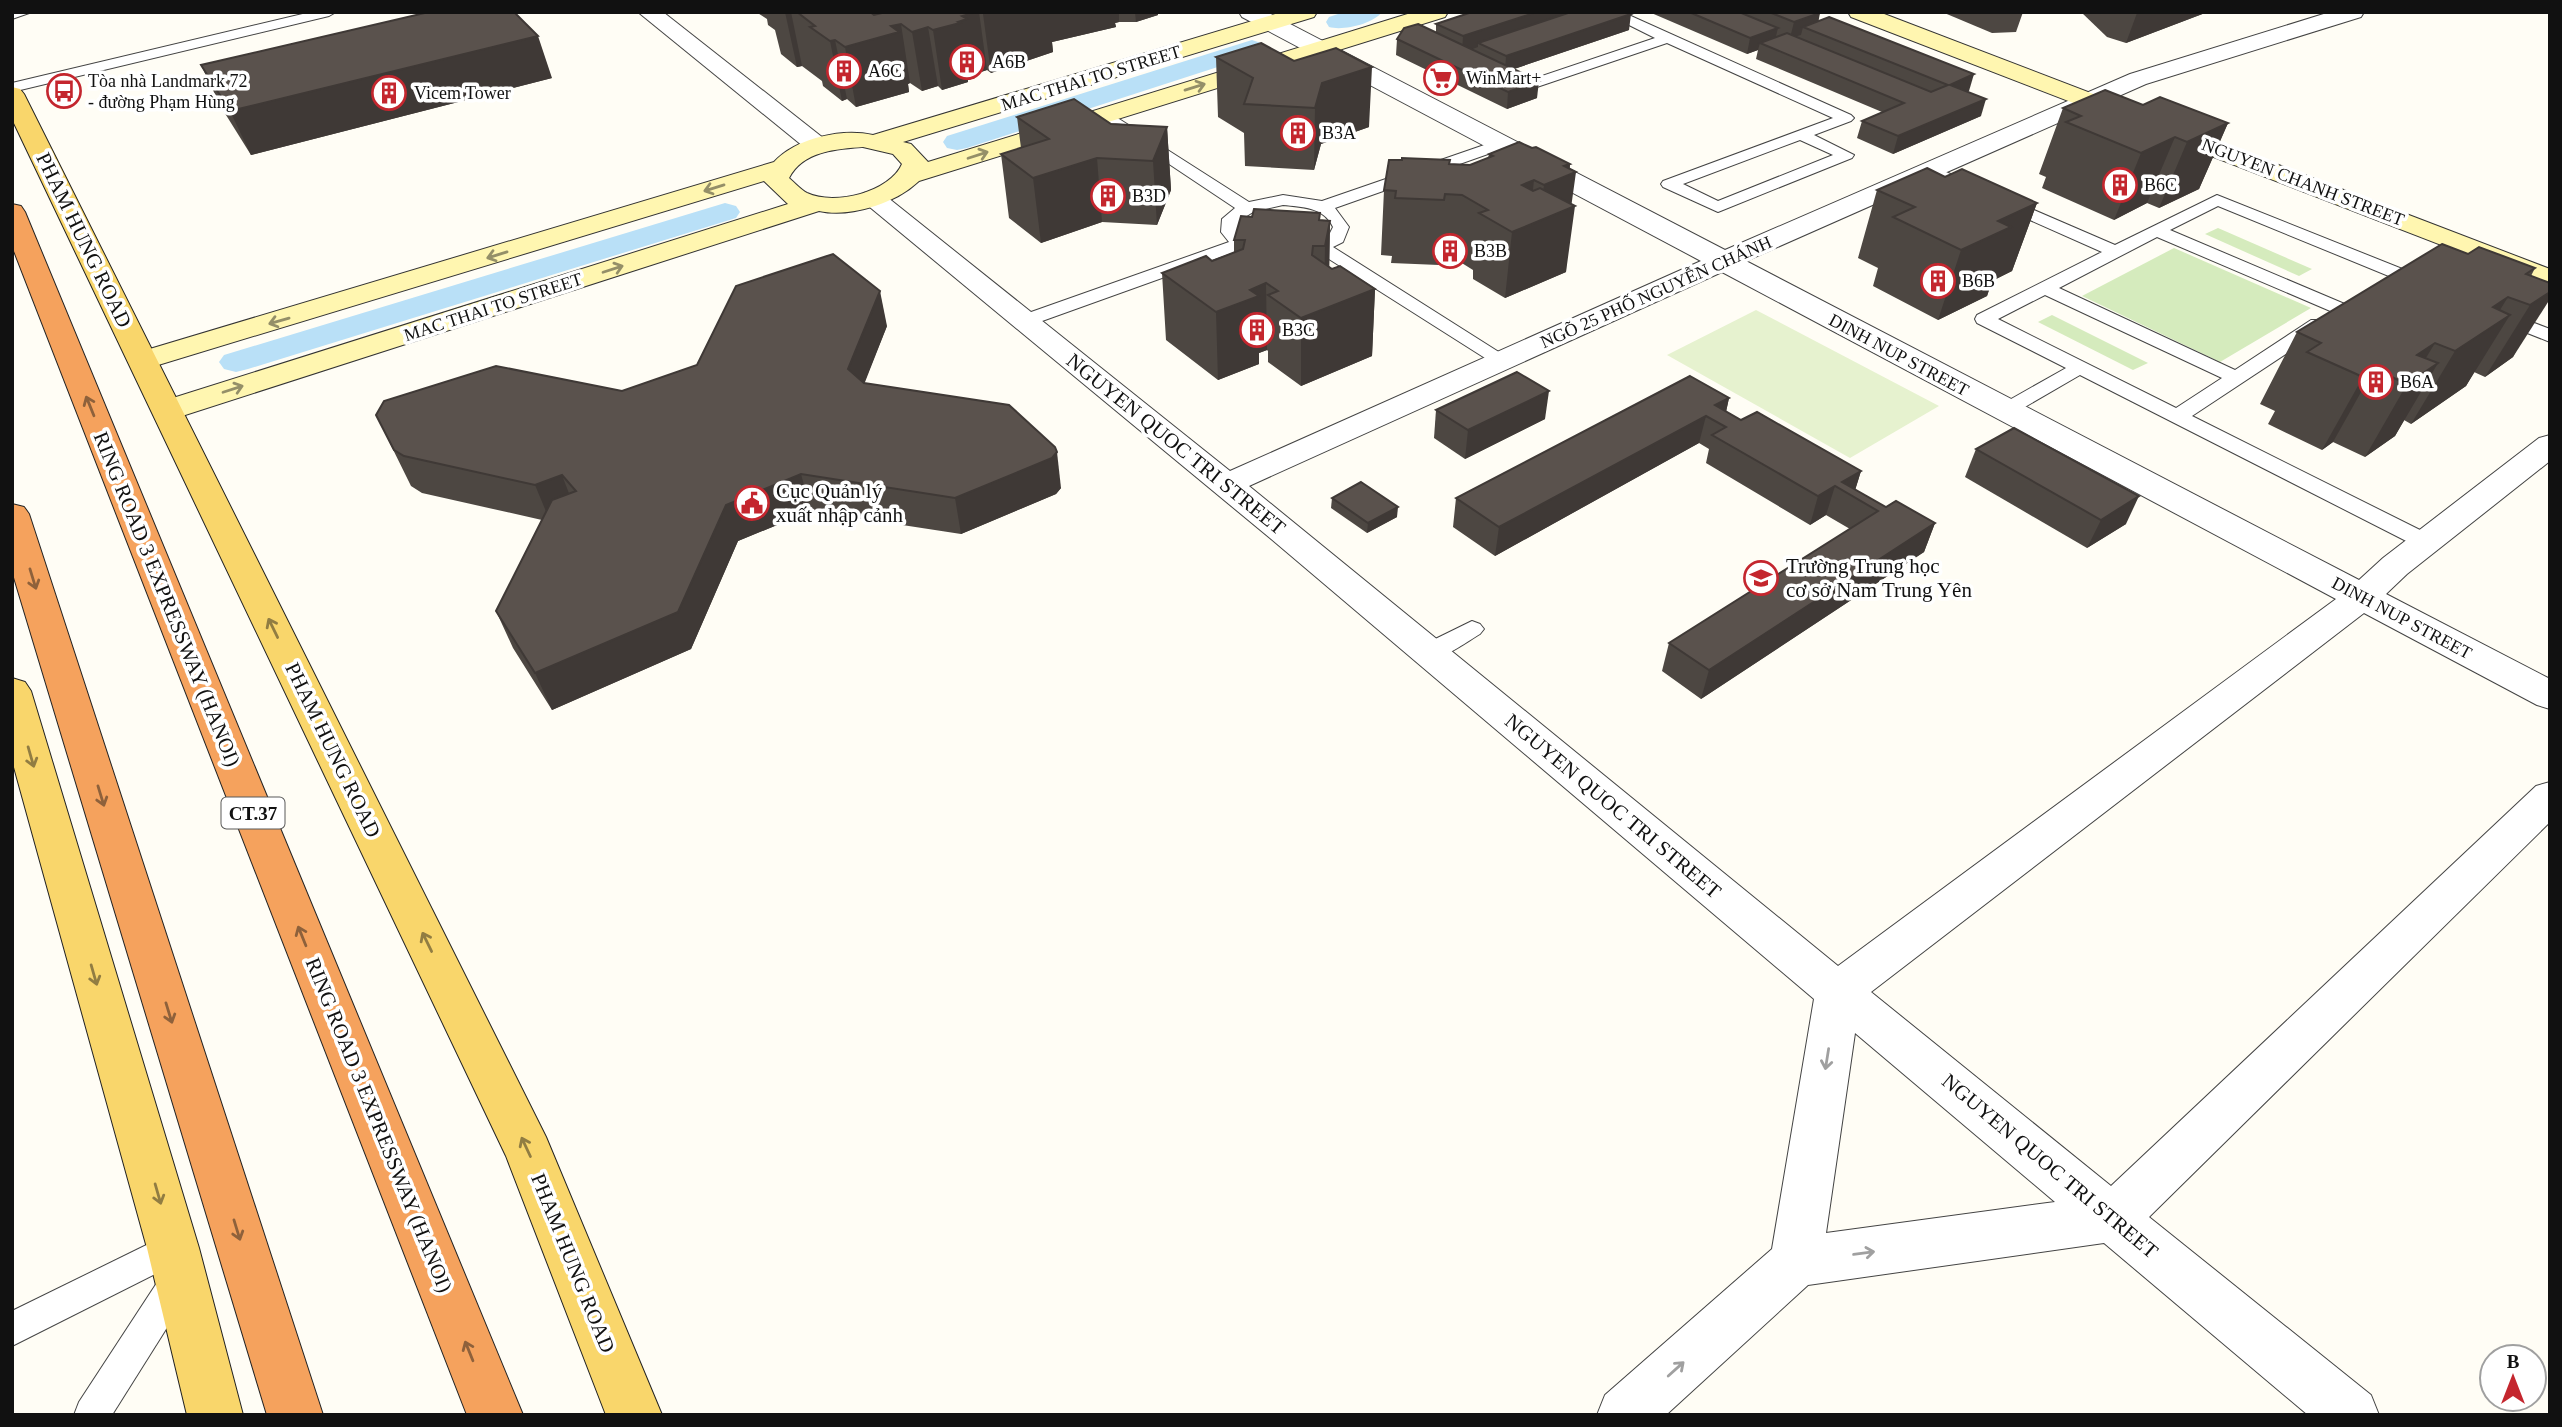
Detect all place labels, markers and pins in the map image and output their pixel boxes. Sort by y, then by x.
building icon: A6B [948,43,986,81]
building icon: A6C [825,52,863,90]
place label: A6B [992,52,1026,72]
supermarket icon: WinMart+ [1422,59,1460,97]
place label: A6C [868,61,902,81]
place label: WinMart+ [1466,68,1541,88]
place label: Tòa nhà Landmark 72 - đường Phạm Hùng [88,71,247,112]
bus stop icon: Tòa nhà Landmark 72 - đường Phạm Hùng [45,72,83,110]
building icon: Vicem Tower [370,74,408,112]
place label: Vicem Tower [414,83,511,103]
building icon: B3A [1279,114,1317,152]
place label: B3A [1322,123,1356,143]
building icon: B6C [2101,166,2139,204]
place label: B6C [2144,175,2177,195]
building icon: B3D [1089,177,1127,215]
place label: B3D [1132,186,1166,206]
building icon: B3B [1431,232,1469,270]
place label: B3B [1474,241,1507,261]
building icon: B6B [1919,262,1957,300]
place label: B6B [1962,271,1995,291]
building icon: B3C [1238,311,1276,349]
place label: B3C [1282,320,1315,340]
building icon: B6A [2357,363,2395,401]
place label: B6A [2400,372,2434,392]
place label: Cục Quản lý xuất nhập cảnh [776,479,904,527]
public building icon: Cục Quản lý xuất nhập cảnh [733,484,771,522]
place label: Trường Trung học cơ sở Nam Trung Yên [1786,554,1972,602]
school or university icon: Trường Trung học cơ sở Nam Trung Yên [1742,559,1780,597]

